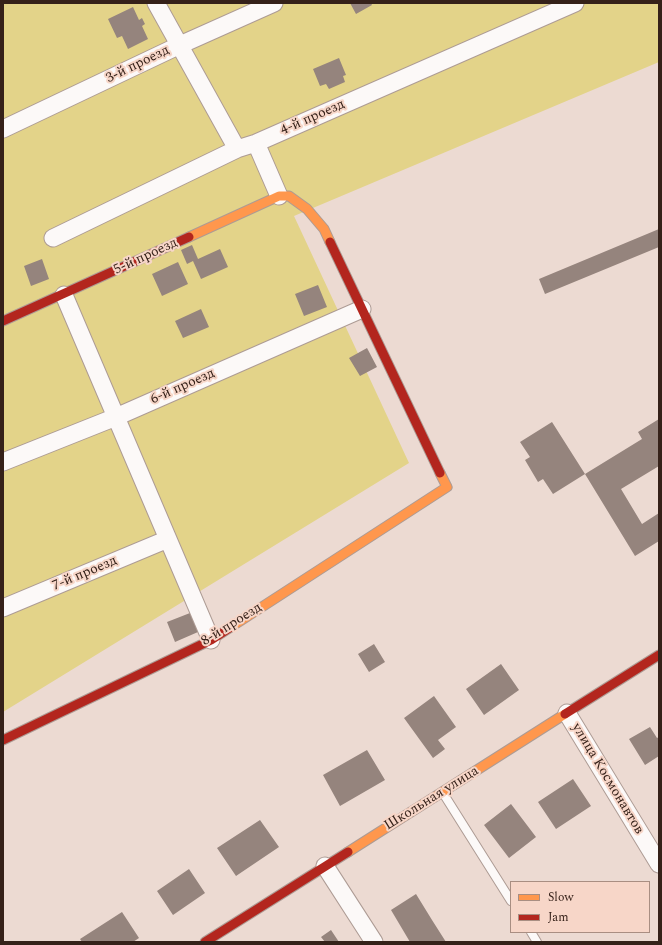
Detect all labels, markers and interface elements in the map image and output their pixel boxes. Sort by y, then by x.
street label: 3-й проезд [104,42,172,88]
street label: 4-й проезд [278,96,348,140]
street label: 5-й проезд [111,235,181,279]
street label: 6-й проезд [148,365,218,409]
street label: 7-й проезд [50,553,120,595]
street label: 8-й проезд [199,600,265,650]
street label: улица Космонавтов [567,721,647,837]
street label: Школьная улица [382,763,482,835]
legend [510,881,650,933]
text: Slow [548,888,573,907]
text: Jam [548,908,569,927]

